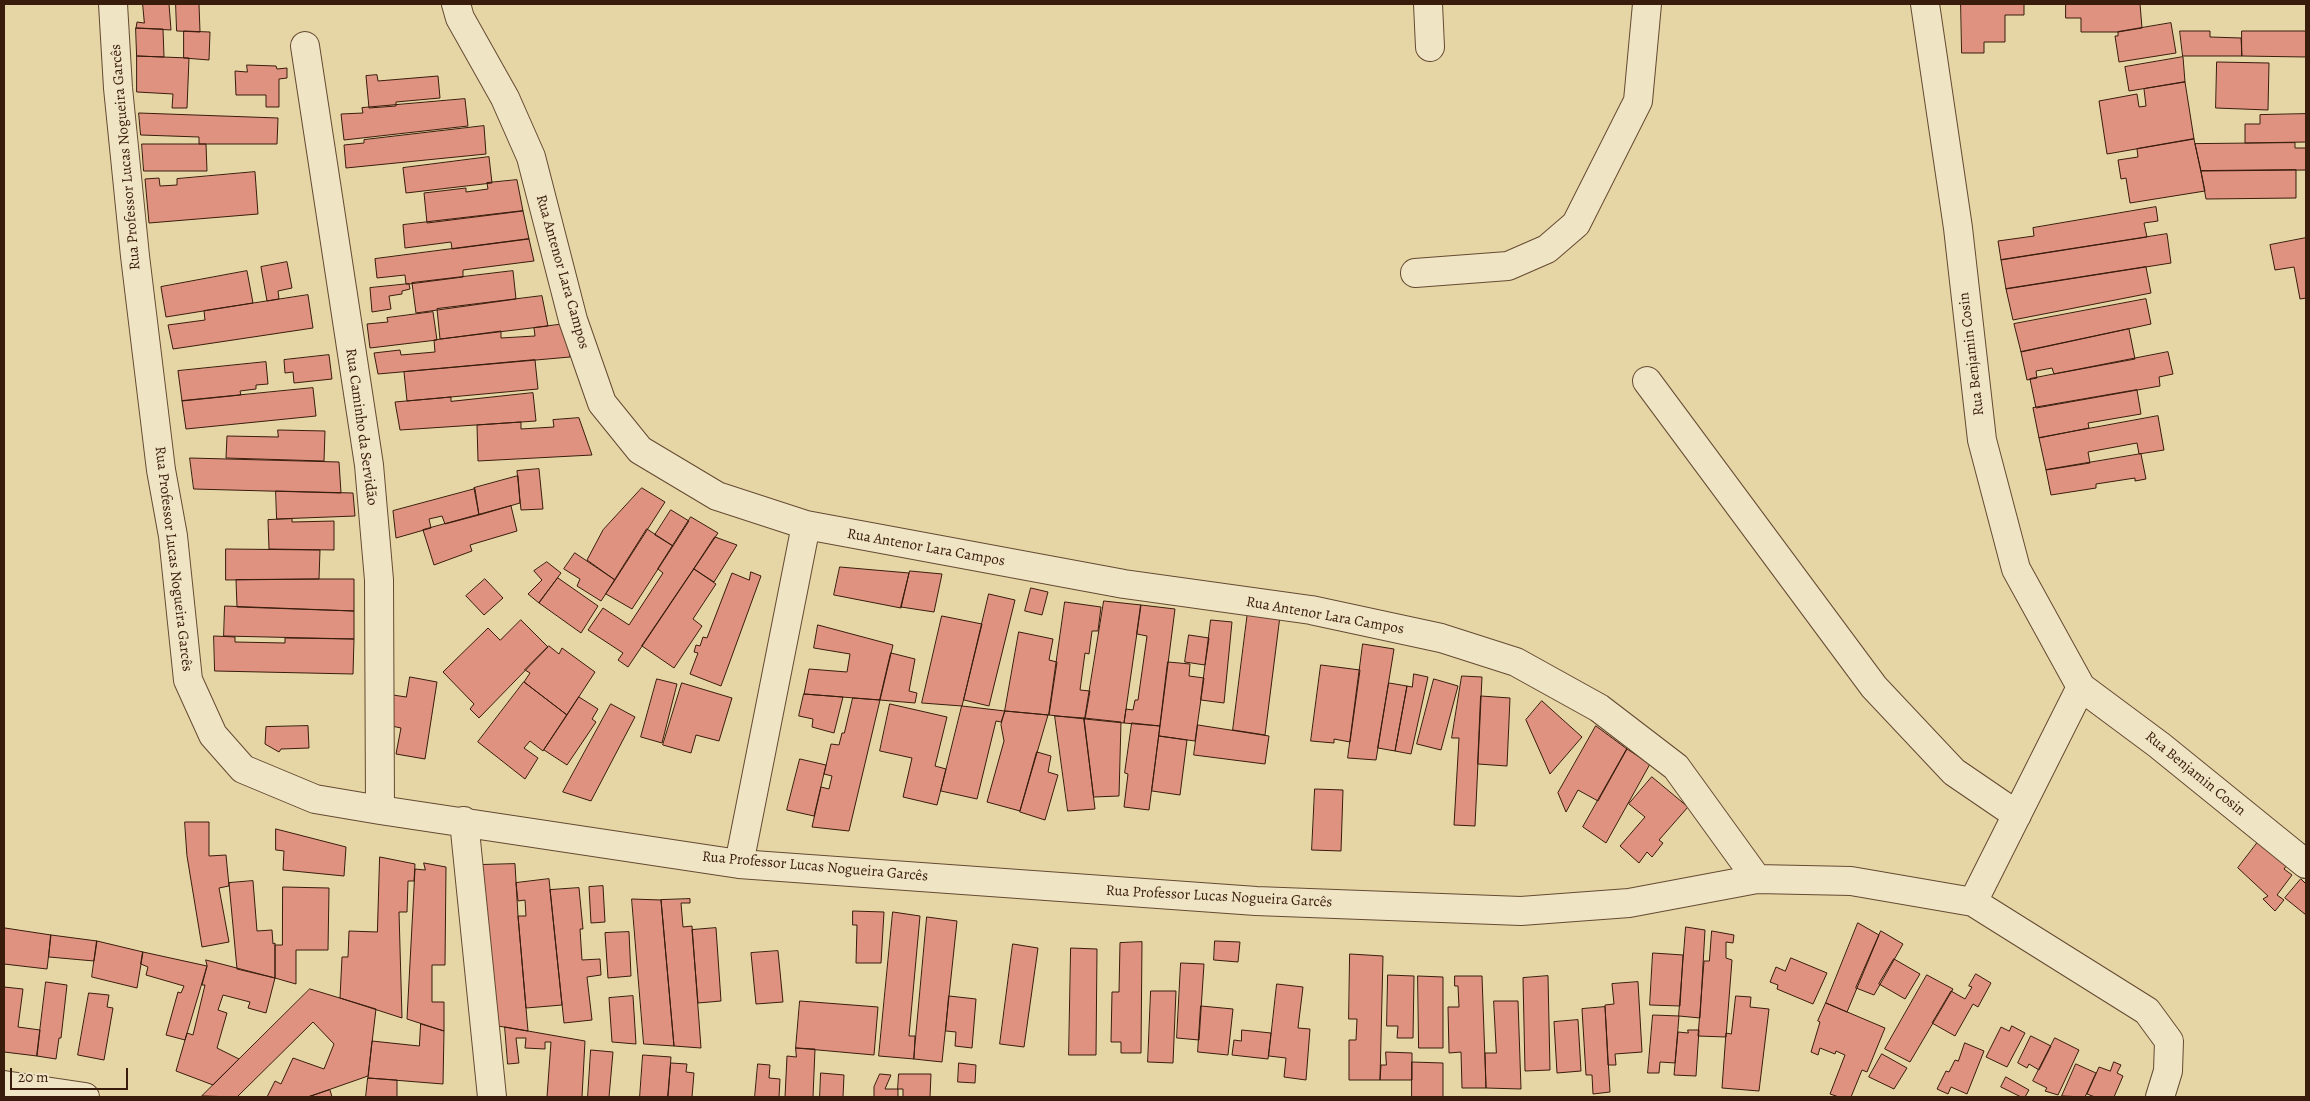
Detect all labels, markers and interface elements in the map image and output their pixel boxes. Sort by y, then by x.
street label: Rua Professor Lucas Nogueira Garcês [107,43,145,271]
street label: Rua Antenor Lara Campos [531,193,593,351]
street label: Rua Benjamin Cosin [1955,291,1989,417]
street label: Rua Caminho da Servidão [341,347,381,507]
street label: Rua Professor Lucas Nogueira Garcês [150,445,196,673]
street label: Rua Antenor Lara Campos [846,525,1006,571]
street label: Rua Antenor Lara Campos [1245,593,1405,639]
street label: Rua Benjamin Cosin [2141,728,2249,820]
street label: Rua Professor Lucas Nogueira Garcês [701,848,929,886]
street label: Rua Professor Lucas Nogueira Garcês [1105,882,1333,912]
scale bar [12,1058,130,1090]
text: 20 m [18,1067,49,1087]

